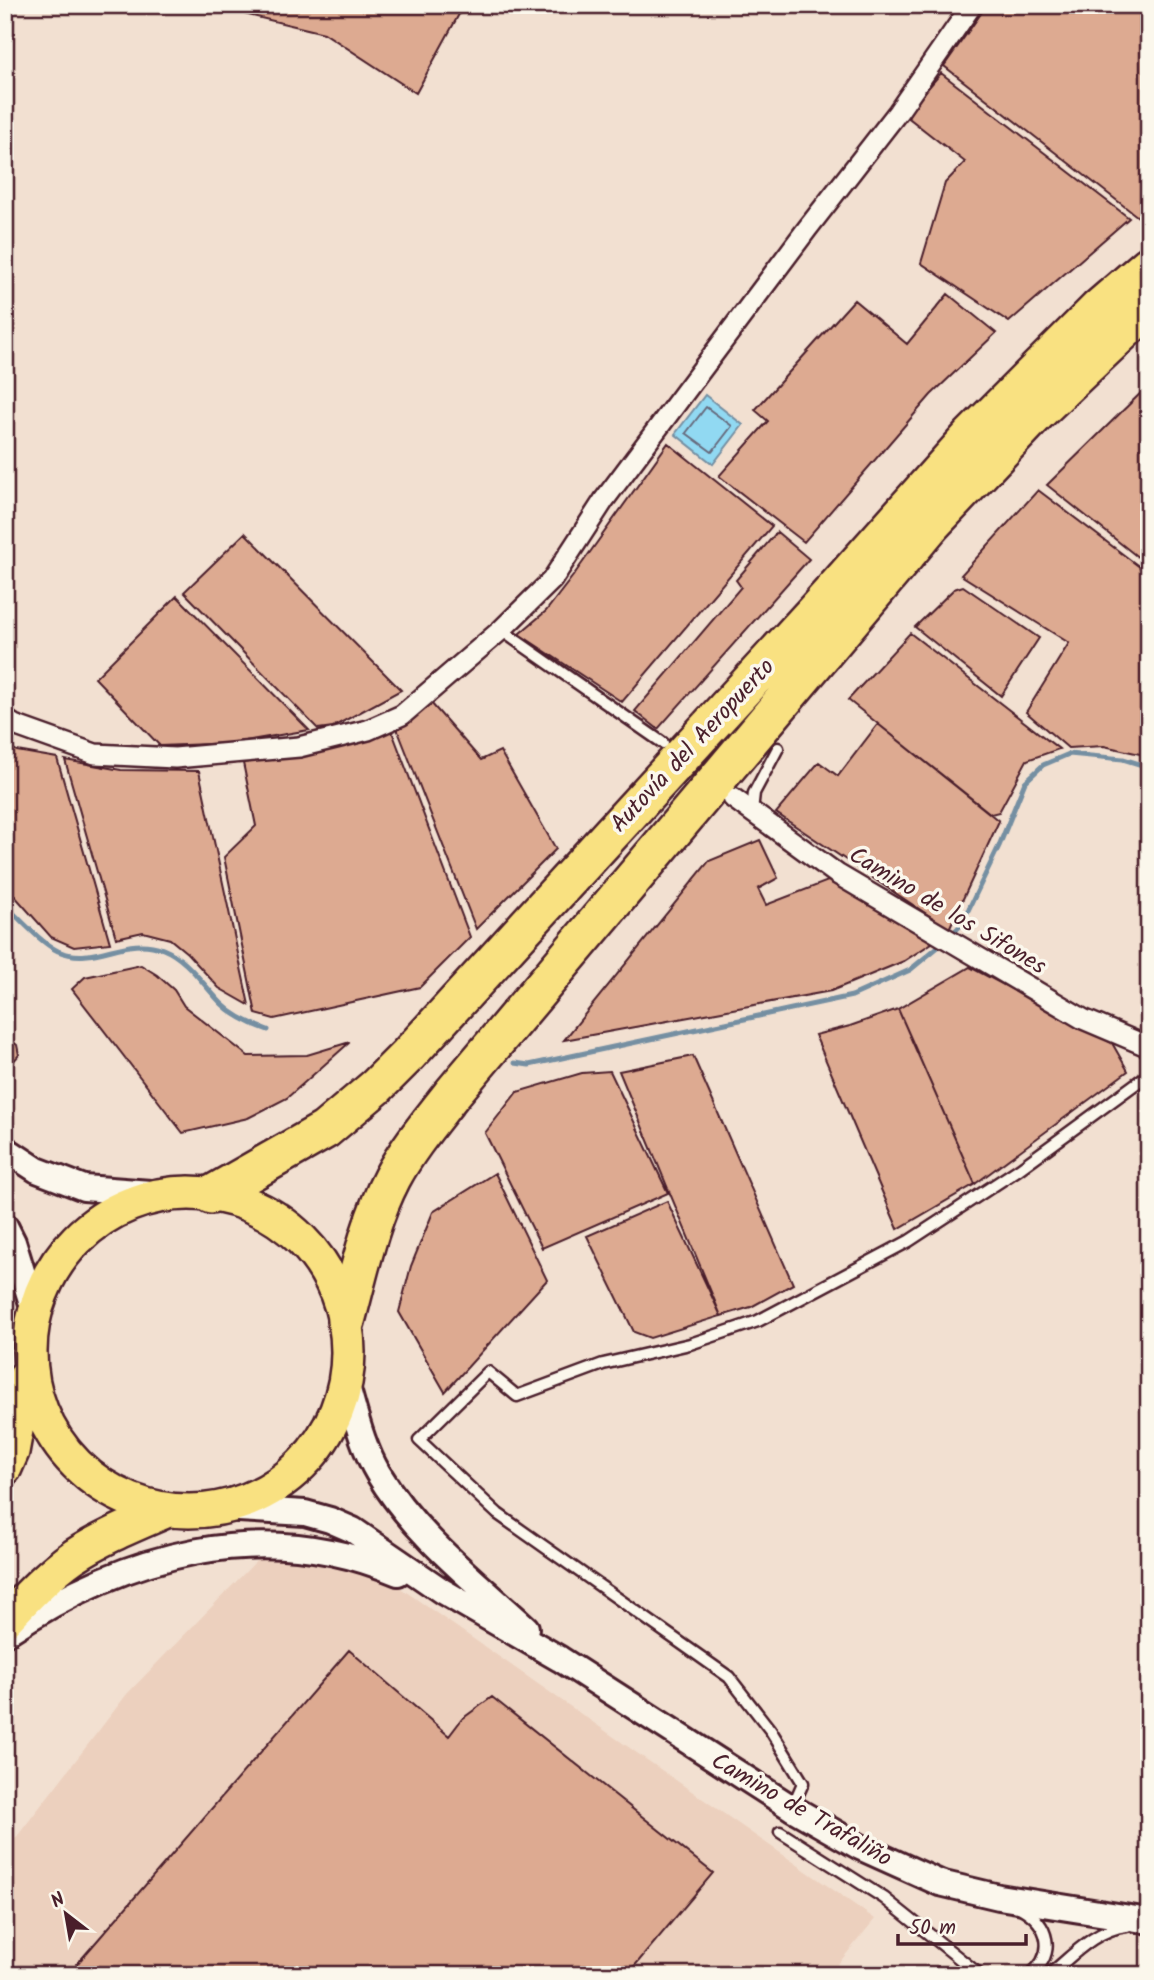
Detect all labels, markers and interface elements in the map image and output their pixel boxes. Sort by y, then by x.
street label: Autovía del Aeropuerto [601,649,785,842]
street label: Camino de los Sifones [841,837,1054,986]
street label: Camino de Trafaliño [703,1742,899,1878]
north arrow [32,1878,102,1948]
text: N [45,1885,71,1917]
scale bar [898,1903,1026,1947]
text: 50 m [909,1912,956,1945]

